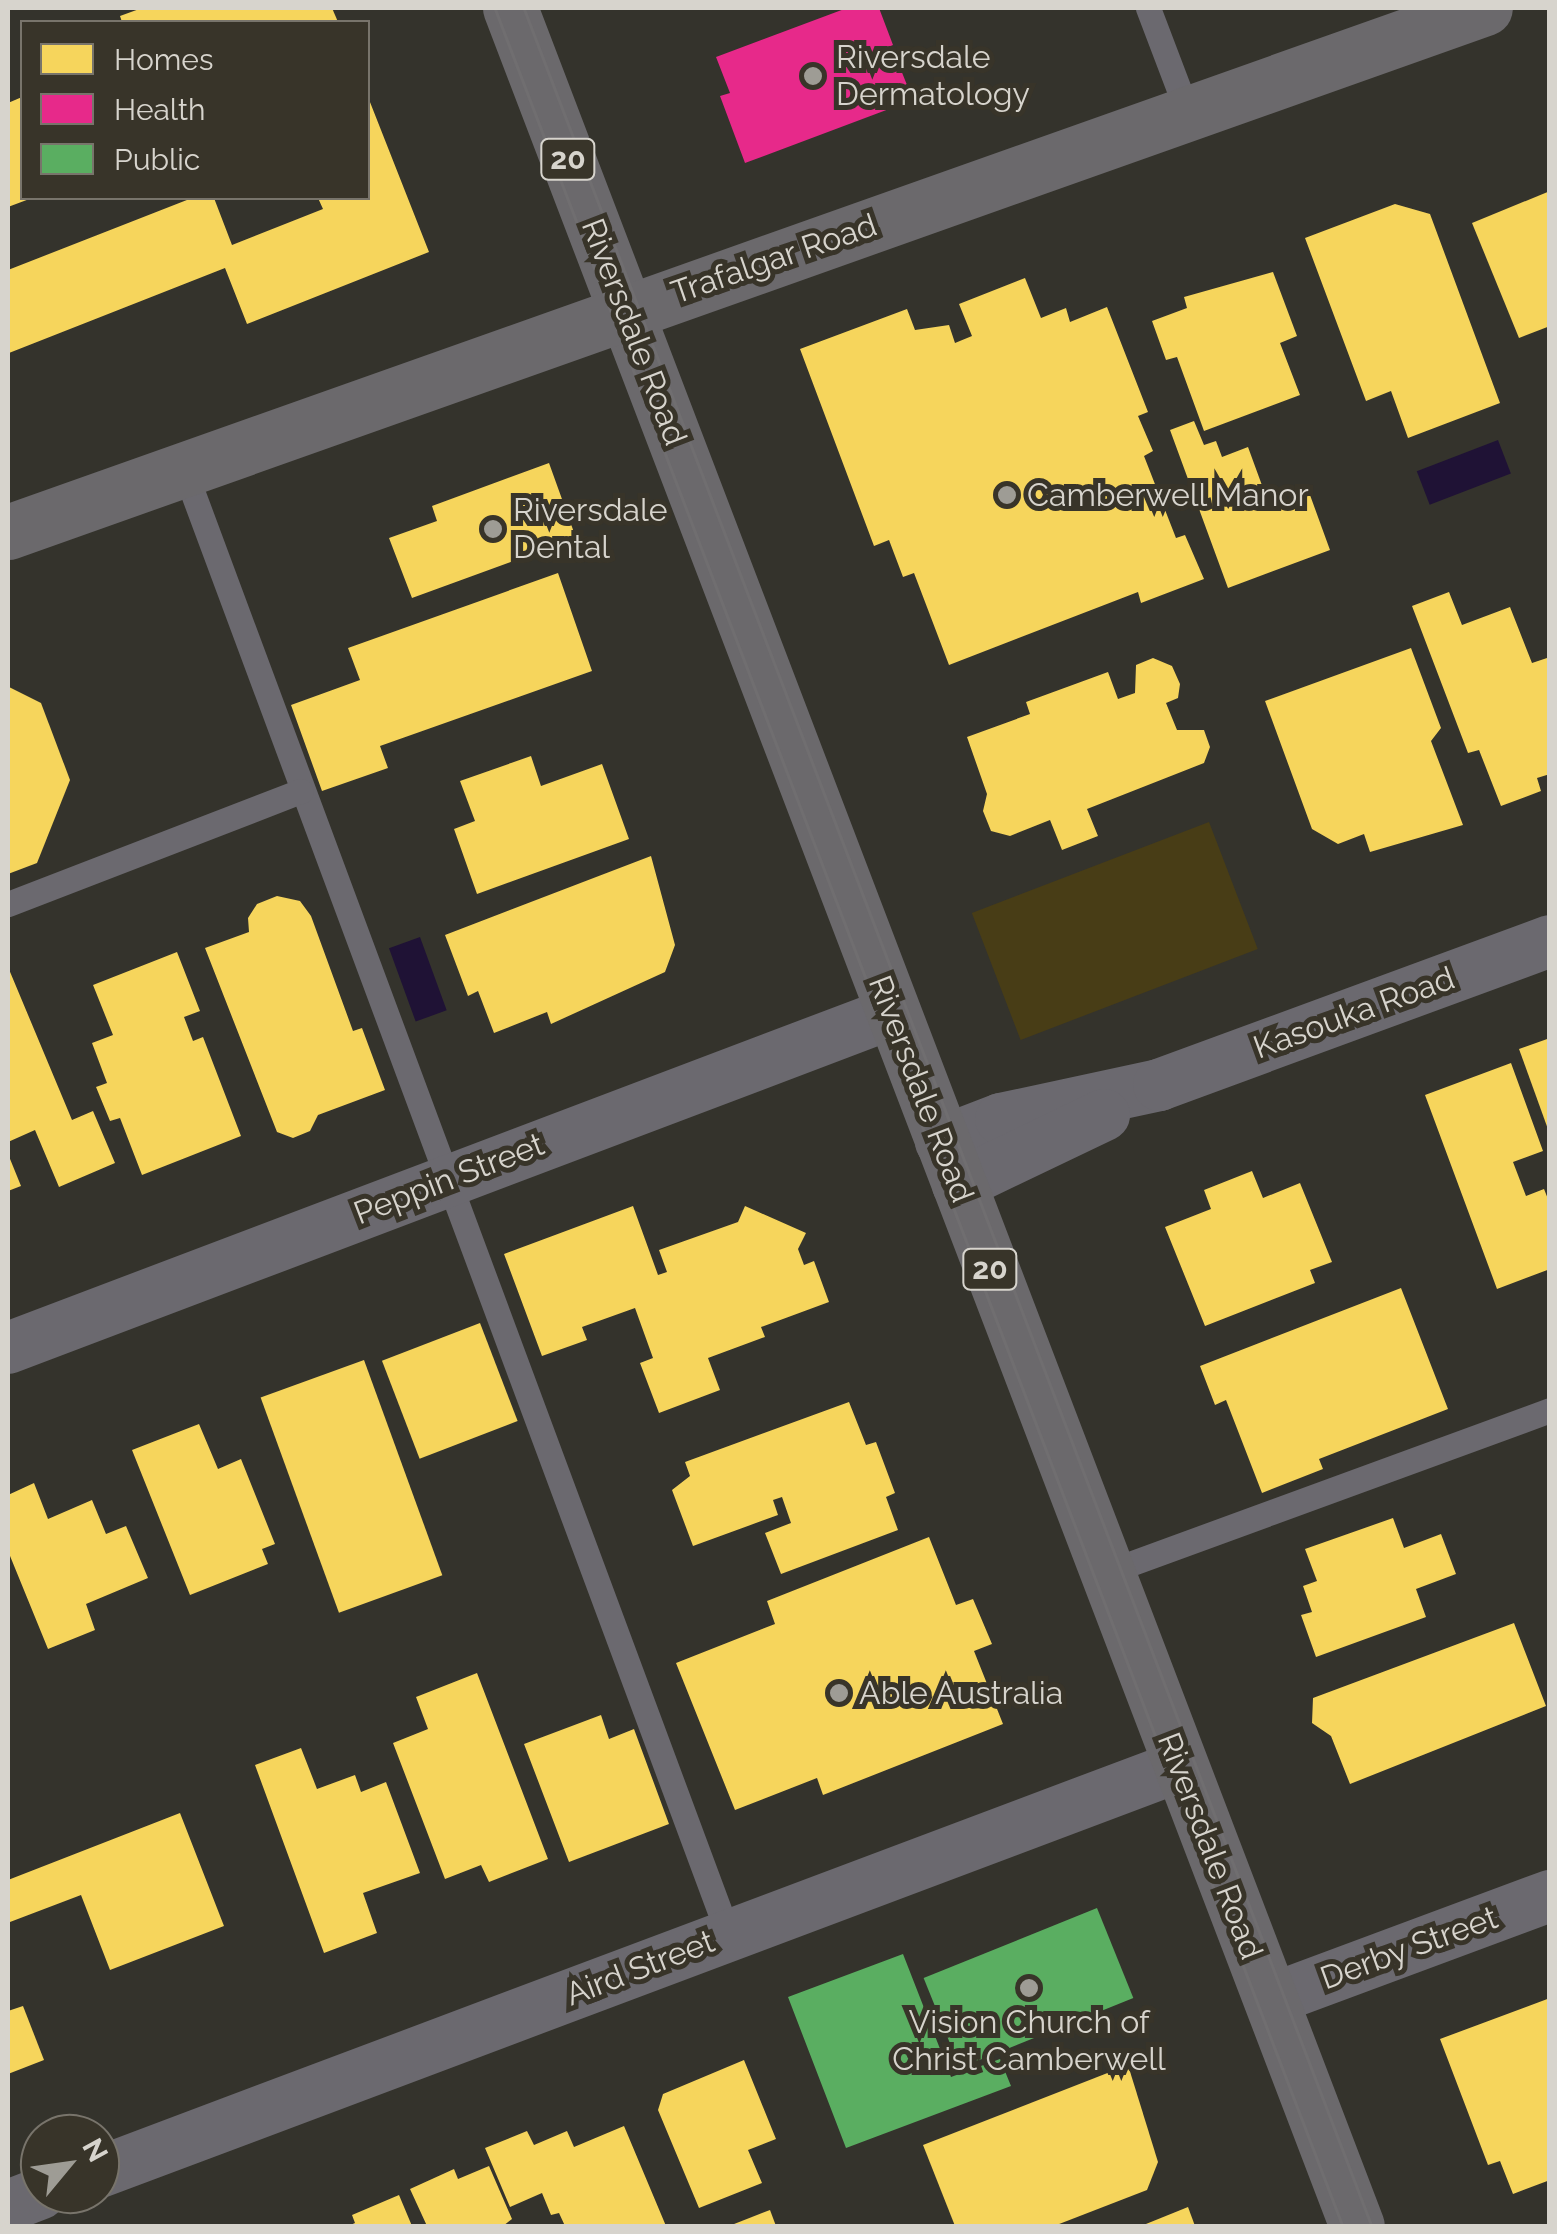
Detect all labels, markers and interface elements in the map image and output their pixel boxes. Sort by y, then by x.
legend [20,20,370,200]
place label: Riversdale Dermatology [836,39,1030,114]
text: Homes [114,42,213,77]
marker: Riversdale Dermatology [800,63,826,89]
text: Health [114,92,206,127]
road number: 20 [538,134,598,184]
text: Public [114,142,200,177]
street label: Trafalgar Road [666,206,882,312]
street label: Riversdale Road [573,213,695,451]
place label: Camberwell Manor [1027,476,1310,514]
marker: Camberwell Manor [996,484,1018,506]
place label: Riversdale Dental [513,492,667,567]
marker: Riversdale Dental [482,518,504,540]
street label: Kasouka Road [1248,959,1460,1067]
street label: Riversdale Road [860,970,982,1208]
street label: Peppin Street [349,1125,549,1233]
road number: 20 [960,1244,1020,1294]
place label: Able Australia [859,1674,1064,1712]
marker: Able Australia [828,1682,850,1704]
street label: Riversdale Road [1149,1727,1271,1965]
street label: Derby Street [1315,1898,1503,1998]
street label: Aird Street [560,1922,720,2014]
marker: Vision Church of Christ Camberwell [1018,1977,1040,1999]
place label: Vision Church of Christ Camberwell [892,2004,1166,2079]
north arrow [20,2114,120,2214]
text: N [75,2133,115,2168]

